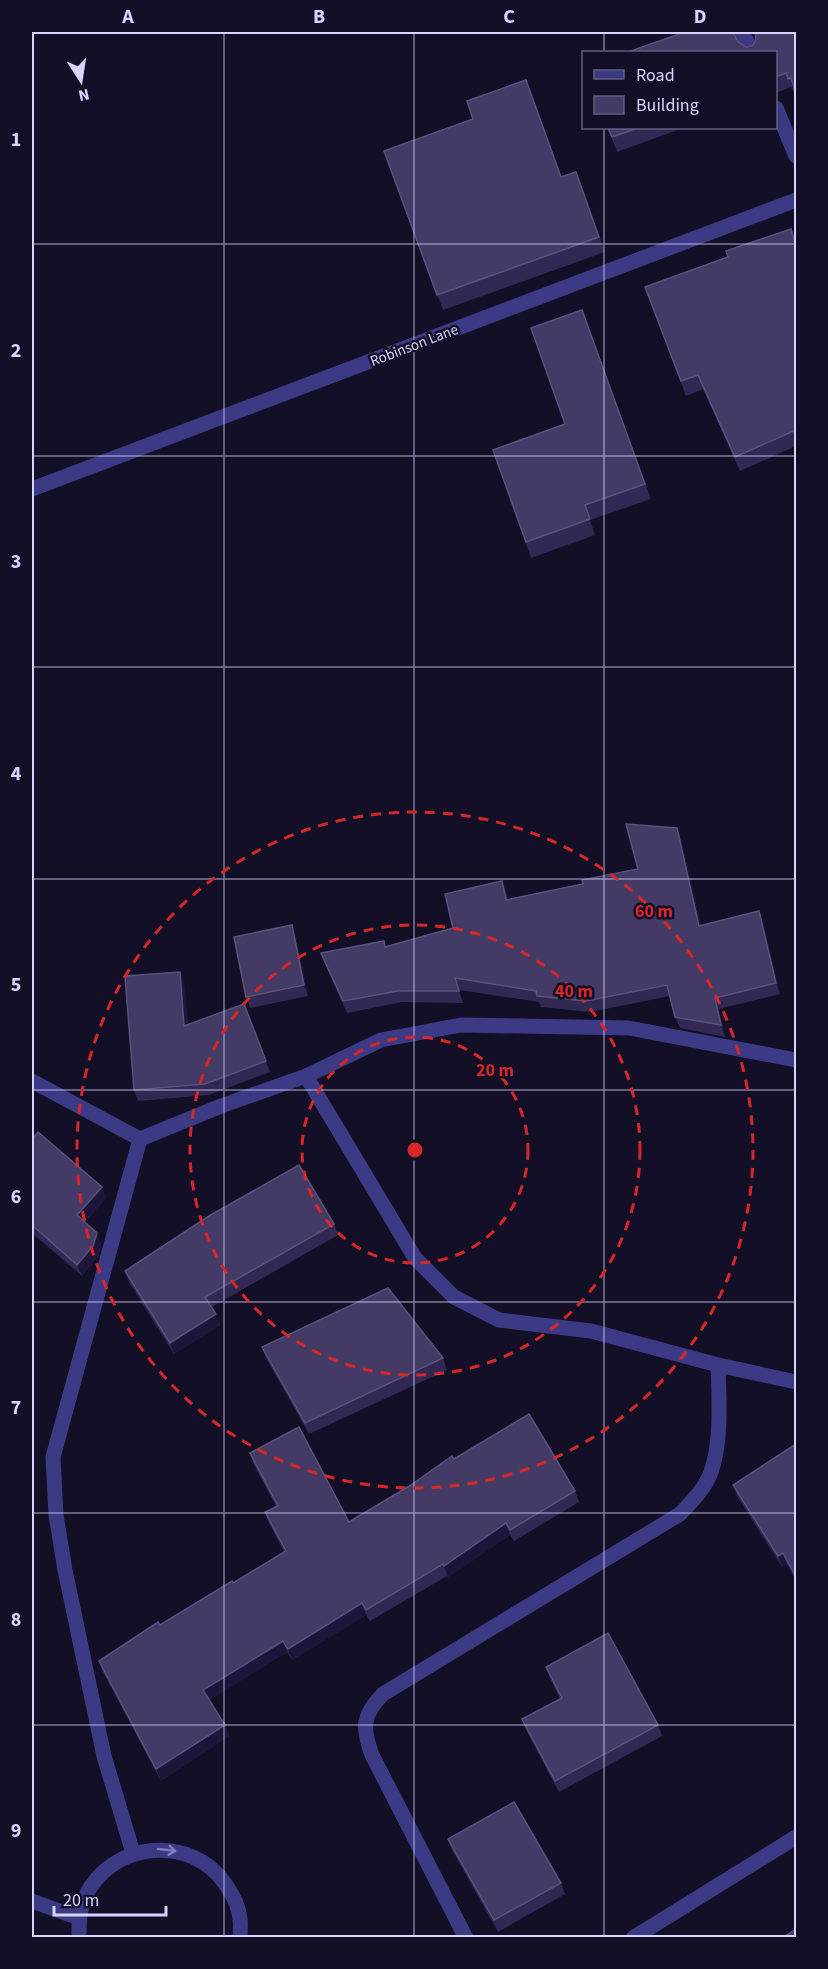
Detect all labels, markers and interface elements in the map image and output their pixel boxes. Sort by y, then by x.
text: A [121,3,134,31]
text: B [313,3,325,31]
text: C [503,3,515,31]
text: D [694,3,706,31]
north arrow [51,51,111,111]
legend [582,51,777,129]
text: Road [636,63,675,88]
text: N [76,83,91,107]
text: Building [636,93,699,118]
text: 1 [11,126,21,154]
street label: Robinson Lane [367,319,461,372]
text: 2 [11,337,21,365]
text: 3 [11,548,21,576]
text: 4 [11,760,22,788]
text: 60 m [635,899,673,924]
text: 5 [11,971,21,999]
text: 40 m [555,979,593,1004]
text: 20 m [476,1058,514,1083]
centre of rings [405,1140,425,1160]
text: 6 [11,1183,21,1211]
text: 7 [11,1394,21,1422]
text: 8 [11,1606,21,1634]
text: 9 [11,1817,21,1845]
one-way arrow [157,1845,176,1856]
scale bar [54,1879,166,1917]
text: 20 m [63,1888,99,1913]

